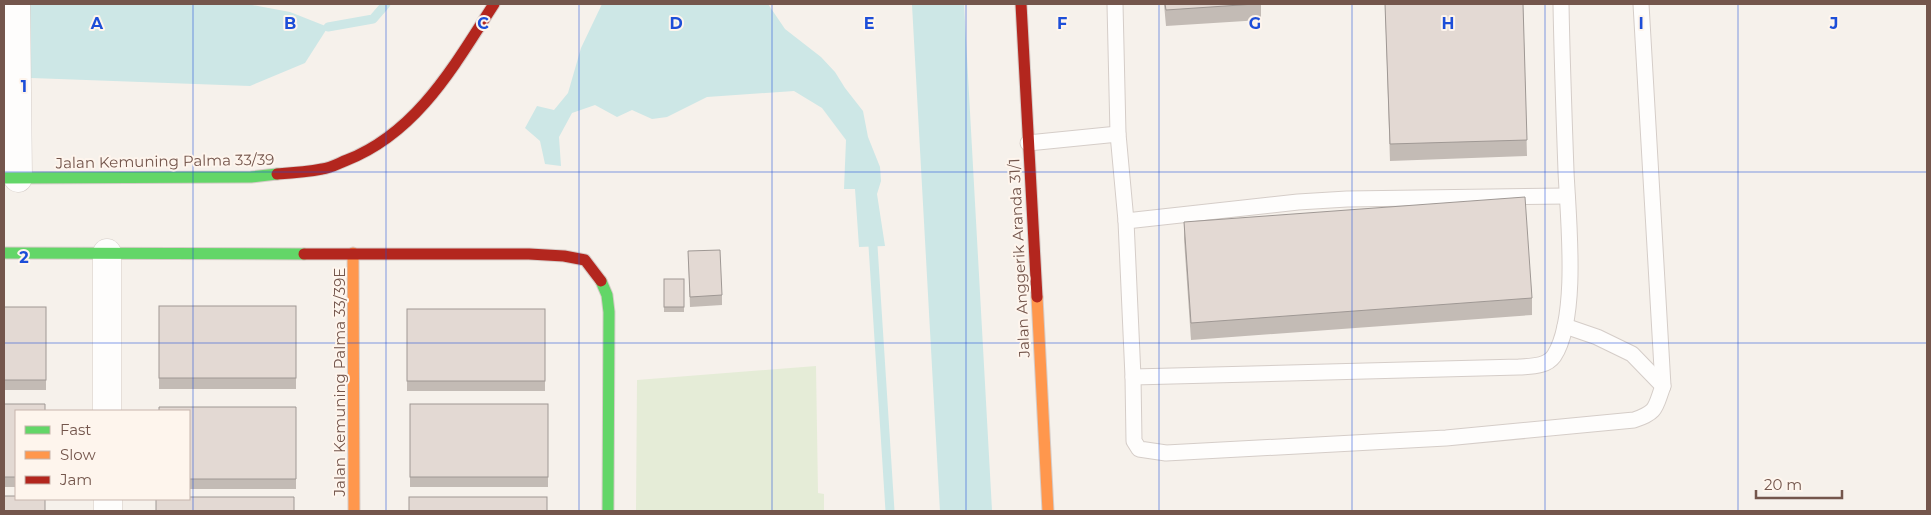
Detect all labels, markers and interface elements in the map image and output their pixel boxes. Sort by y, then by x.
text: A [90,14,104,33]
text: B [284,14,296,33]
text: C [477,14,489,33]
text: D [669,14,683,33]
text: E [864,14,874,33]
text: F [1057,14,1067,33]
text: G [1249,14,1261,33]
text: H [1442,14,1454,33]
text: I [1638,14,1644,33]
text: J [1829,14,1838,33]
text: 1 [21,77,27,96]
street label: Jalan Kemuning Palma 33/39 [54,150,275,172]
street label: Jalan Anggerik Aranda 31/1 [1004,158,1034,359]
text: 2 [19,248,29,267]
street label: Jalan Kemuning Palma 33/39E [330,268,349,497]
legend [15,410,190,500]
text: Fast [60,420,91,439]
text: Slow [60,445,96,464]
scale bar [1756,468,1842,500]
text: Jam [59,470,92,489]
text: 20 m [1764,475,1802,494]

